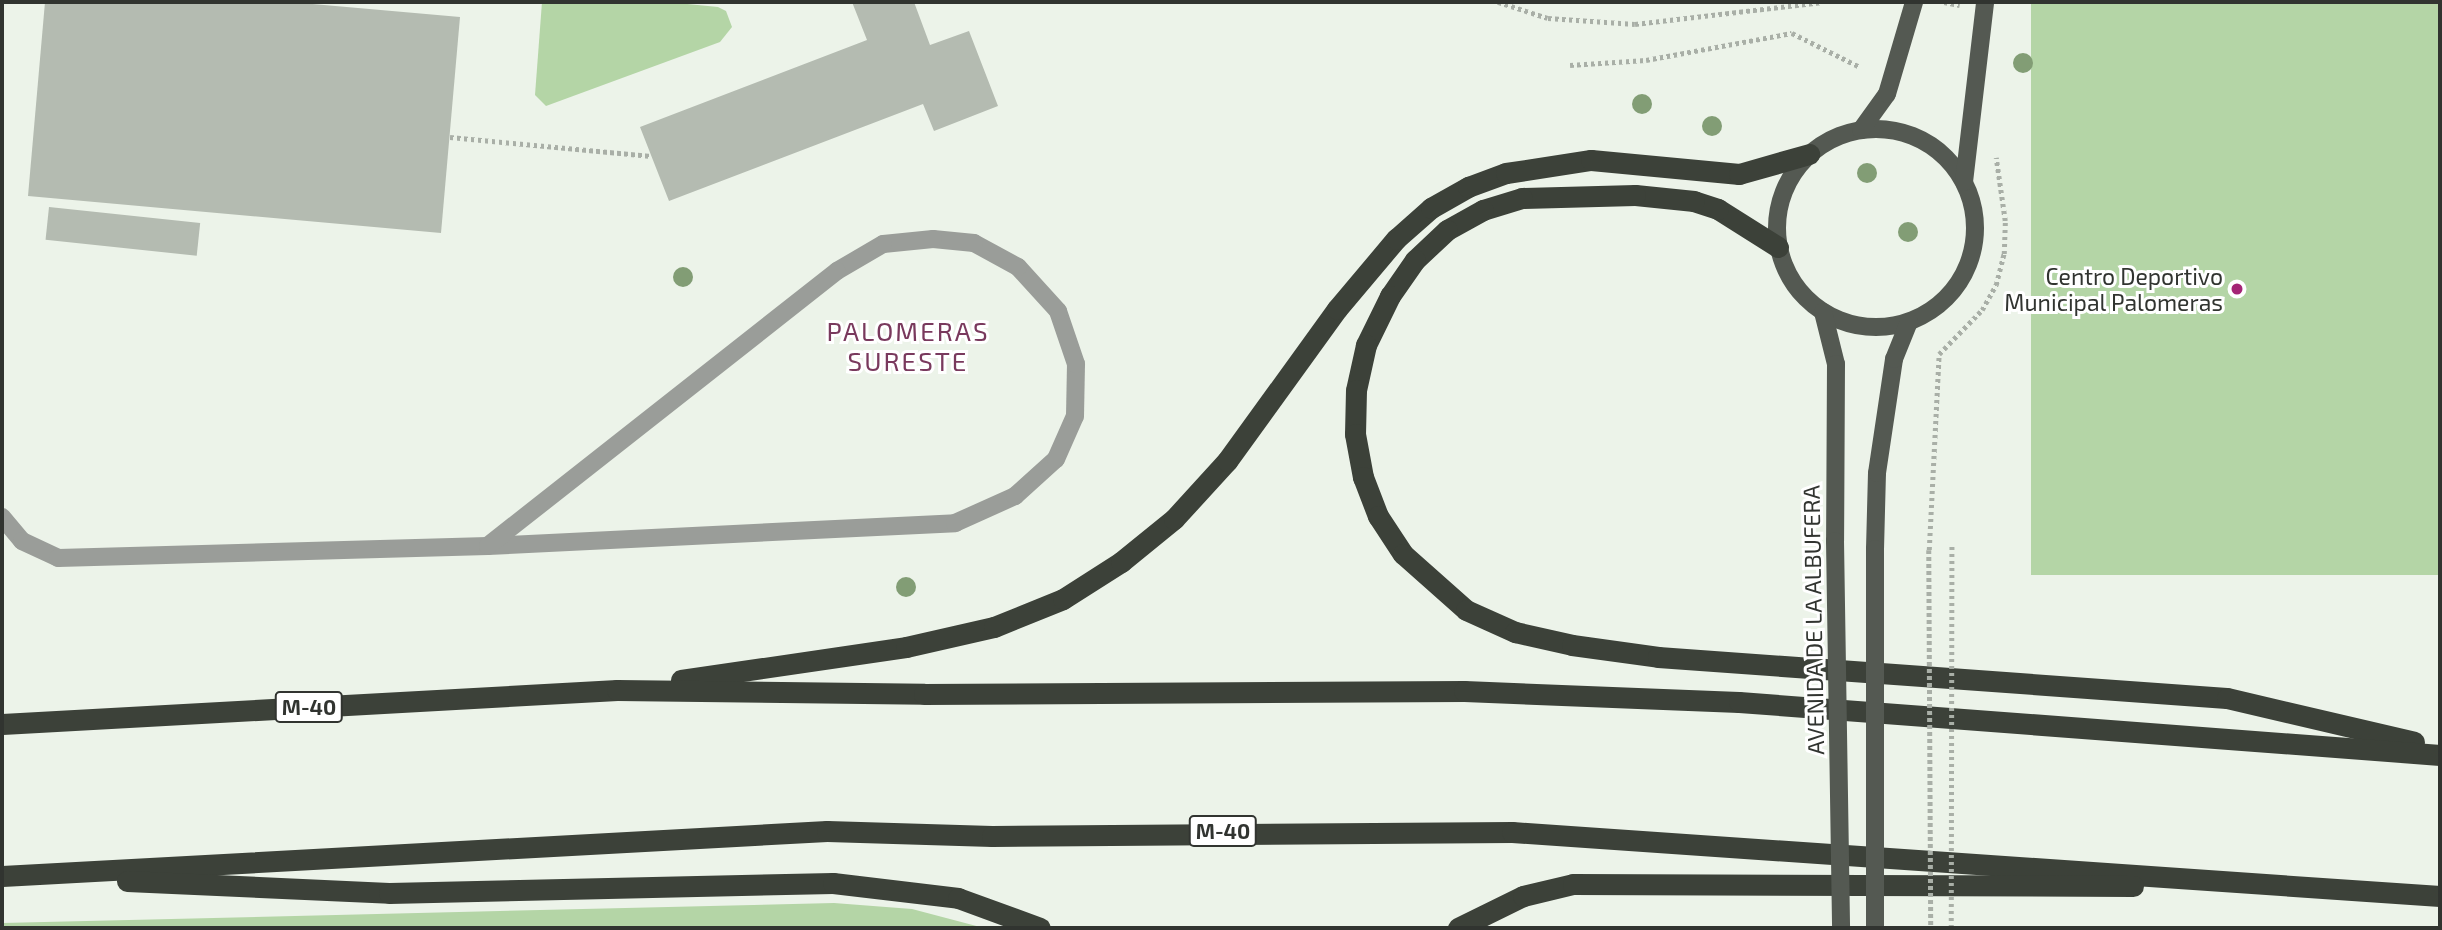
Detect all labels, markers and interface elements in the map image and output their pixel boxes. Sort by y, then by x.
place label: Centro Deportivo Municipal Palomeras [2004,262,2223,316]
marker: Centro Deportivo Municipal Palomeras [2229,281,2245,297]
district label: PALOMERAS SURESTE [828,315,988,376]
street label: AVENIDA DE LA ALBUFERA [1797,484,1829,756]
road number: M-40 [274,690,344,724]
road number: M-40 [1188,814,1258,848]

